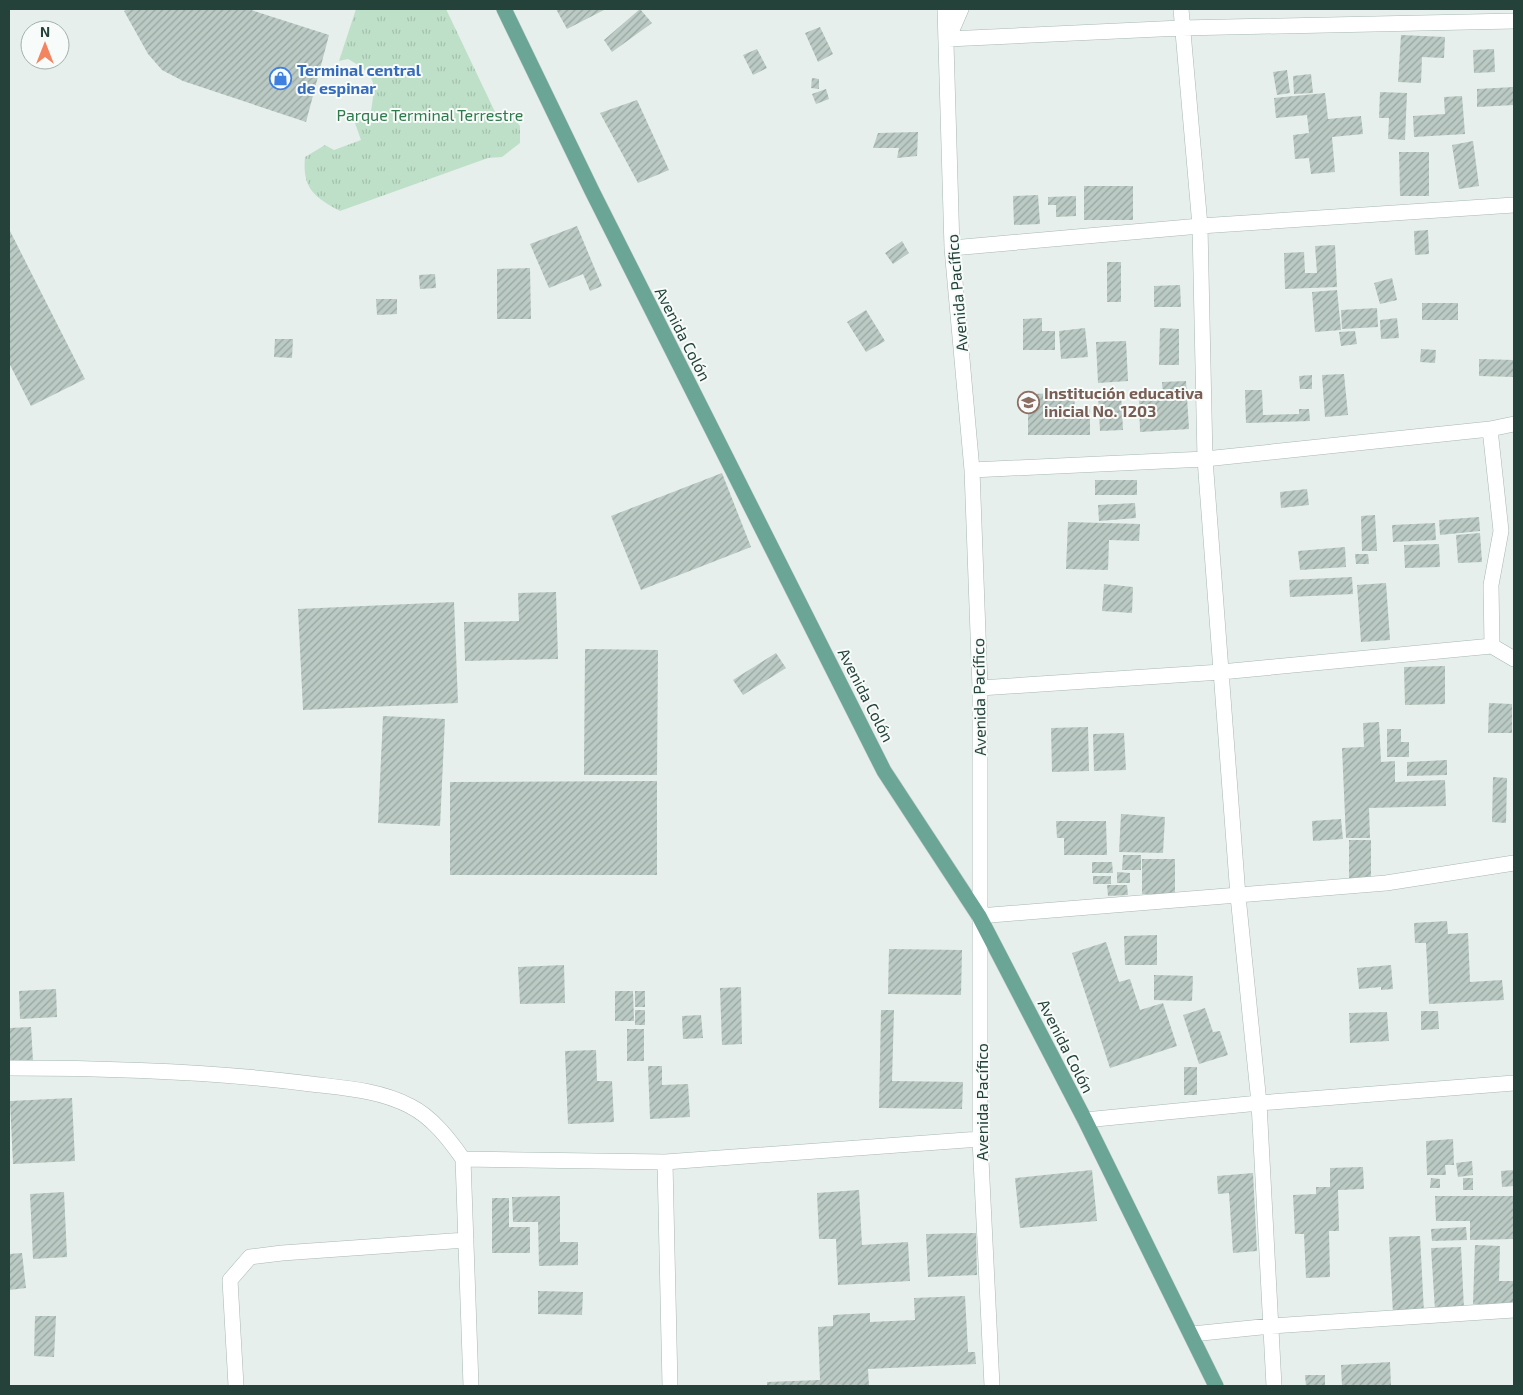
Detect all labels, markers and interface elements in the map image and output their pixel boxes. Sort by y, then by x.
north arrow [20,20,70,70]
text: N [40,23,50,40]
place label: Terminal central de espinar [297,60,422,97]
shop icon: Terminal central de espinar [269,67,293,91]
park label: Parque Terminal Terrestre [337,105,523,124]
street label: Avenida Pacífico [942,234,971,353]
street label: Avenida Colón [652,284,715,384]
place label: Institución educativa inicial No. 1203 [1044,383,1203,420]
school or university icon: Institución educativa inicial No. 1203 [1016,390,1040,414]
street label: Avenida Pacífico [968,638,989,756]
street label: Avenida Colón [835,645,898,745]
street label: Avenida Colón [1035,996,1098,1096]
street label: Avenida Pacífico [972,1043,991,1161]

